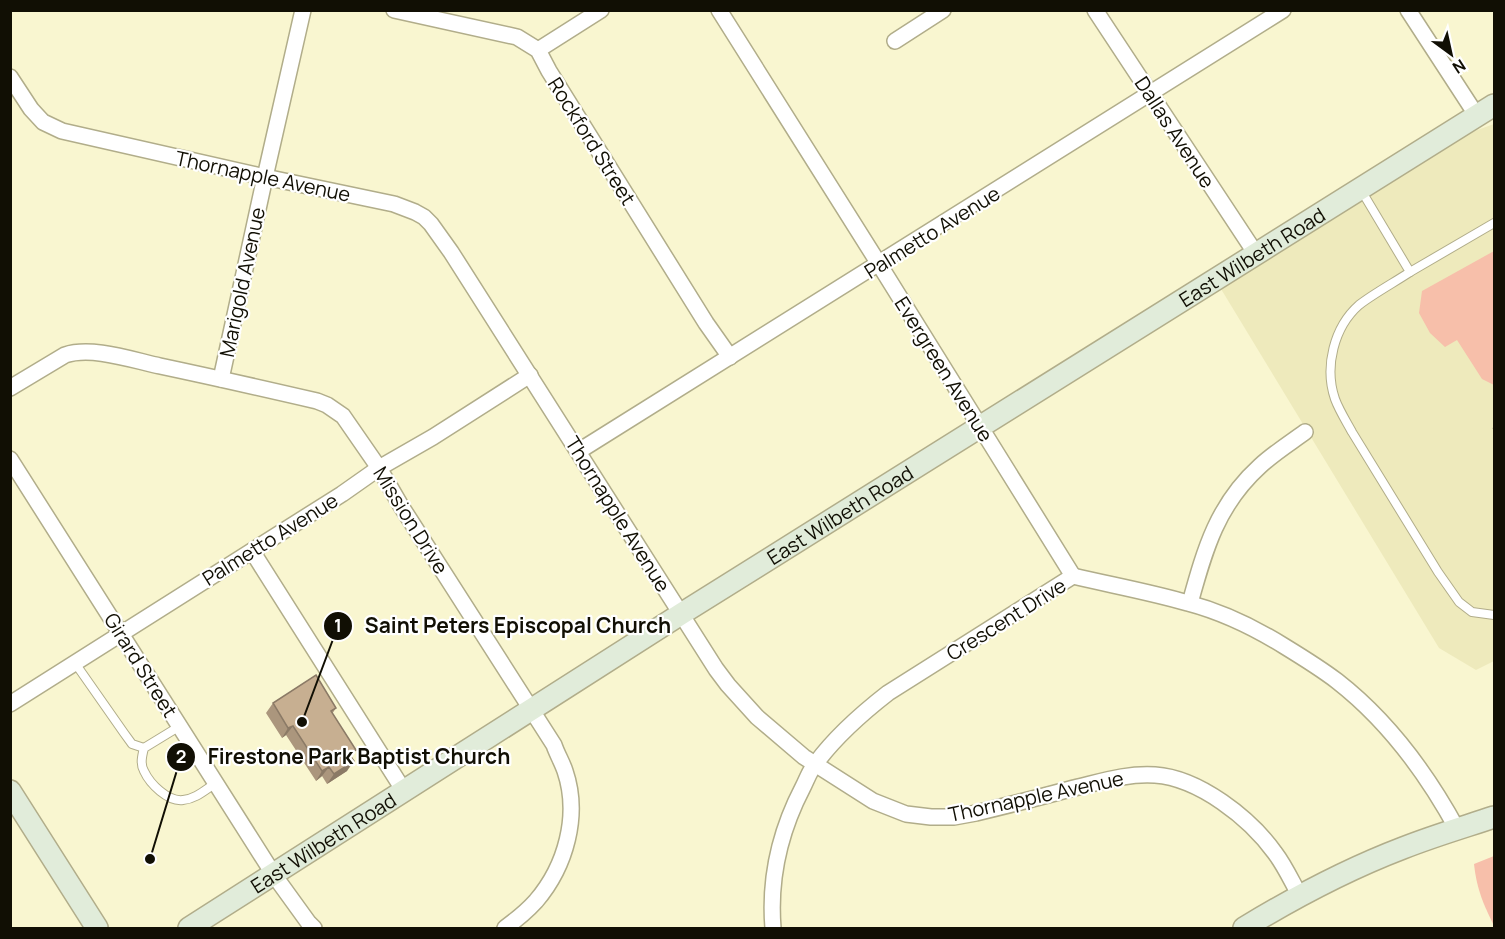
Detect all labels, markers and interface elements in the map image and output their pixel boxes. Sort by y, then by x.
north arrow [1421,24,1481,84]
text: N [1448,54,1470,79]
street label: Dallas Avenue [1129,71,1221,193]
street label: Rockford Street [542,72,642,210]
street label: Thornapple Avenue [173,144,353,208]
street label: Palmetto Avenue [859,179,1005,285]
street label: East Wilbeth Road [1174,201,1330,313]
street label: Marigold Avenue [213,205,271,359]
street label: Evergreen Avenue [889,291,999,447]
street label: Thornapple Avenue [559,431,677,597]
street label: East Wilbeth Road [762,459,918,571]
street label: Mission Drive [367,461,455,579]
street label: Palmetto Avenue [197,486,343,592]
street label: Crescent Drive [941,571,1071,667]
callout: Saint Peters Episcopal Church [323,606,684,645]
street label: Girard Street [98,608,184,722]
text: Saint Peters Episcopal Church [365,611,671,639]
text: 1 [334,613,342,637]
callout: Firestone Park Baptist Church [166,738,523,777]
text: Firestone Park Baptist Church [208,742,510,770]
text: 2 [176,744,186,768]
street label: Thornapple Avenue [946,764,1126,828]
street label: East Wilbeth Road [245,786,401,899]

